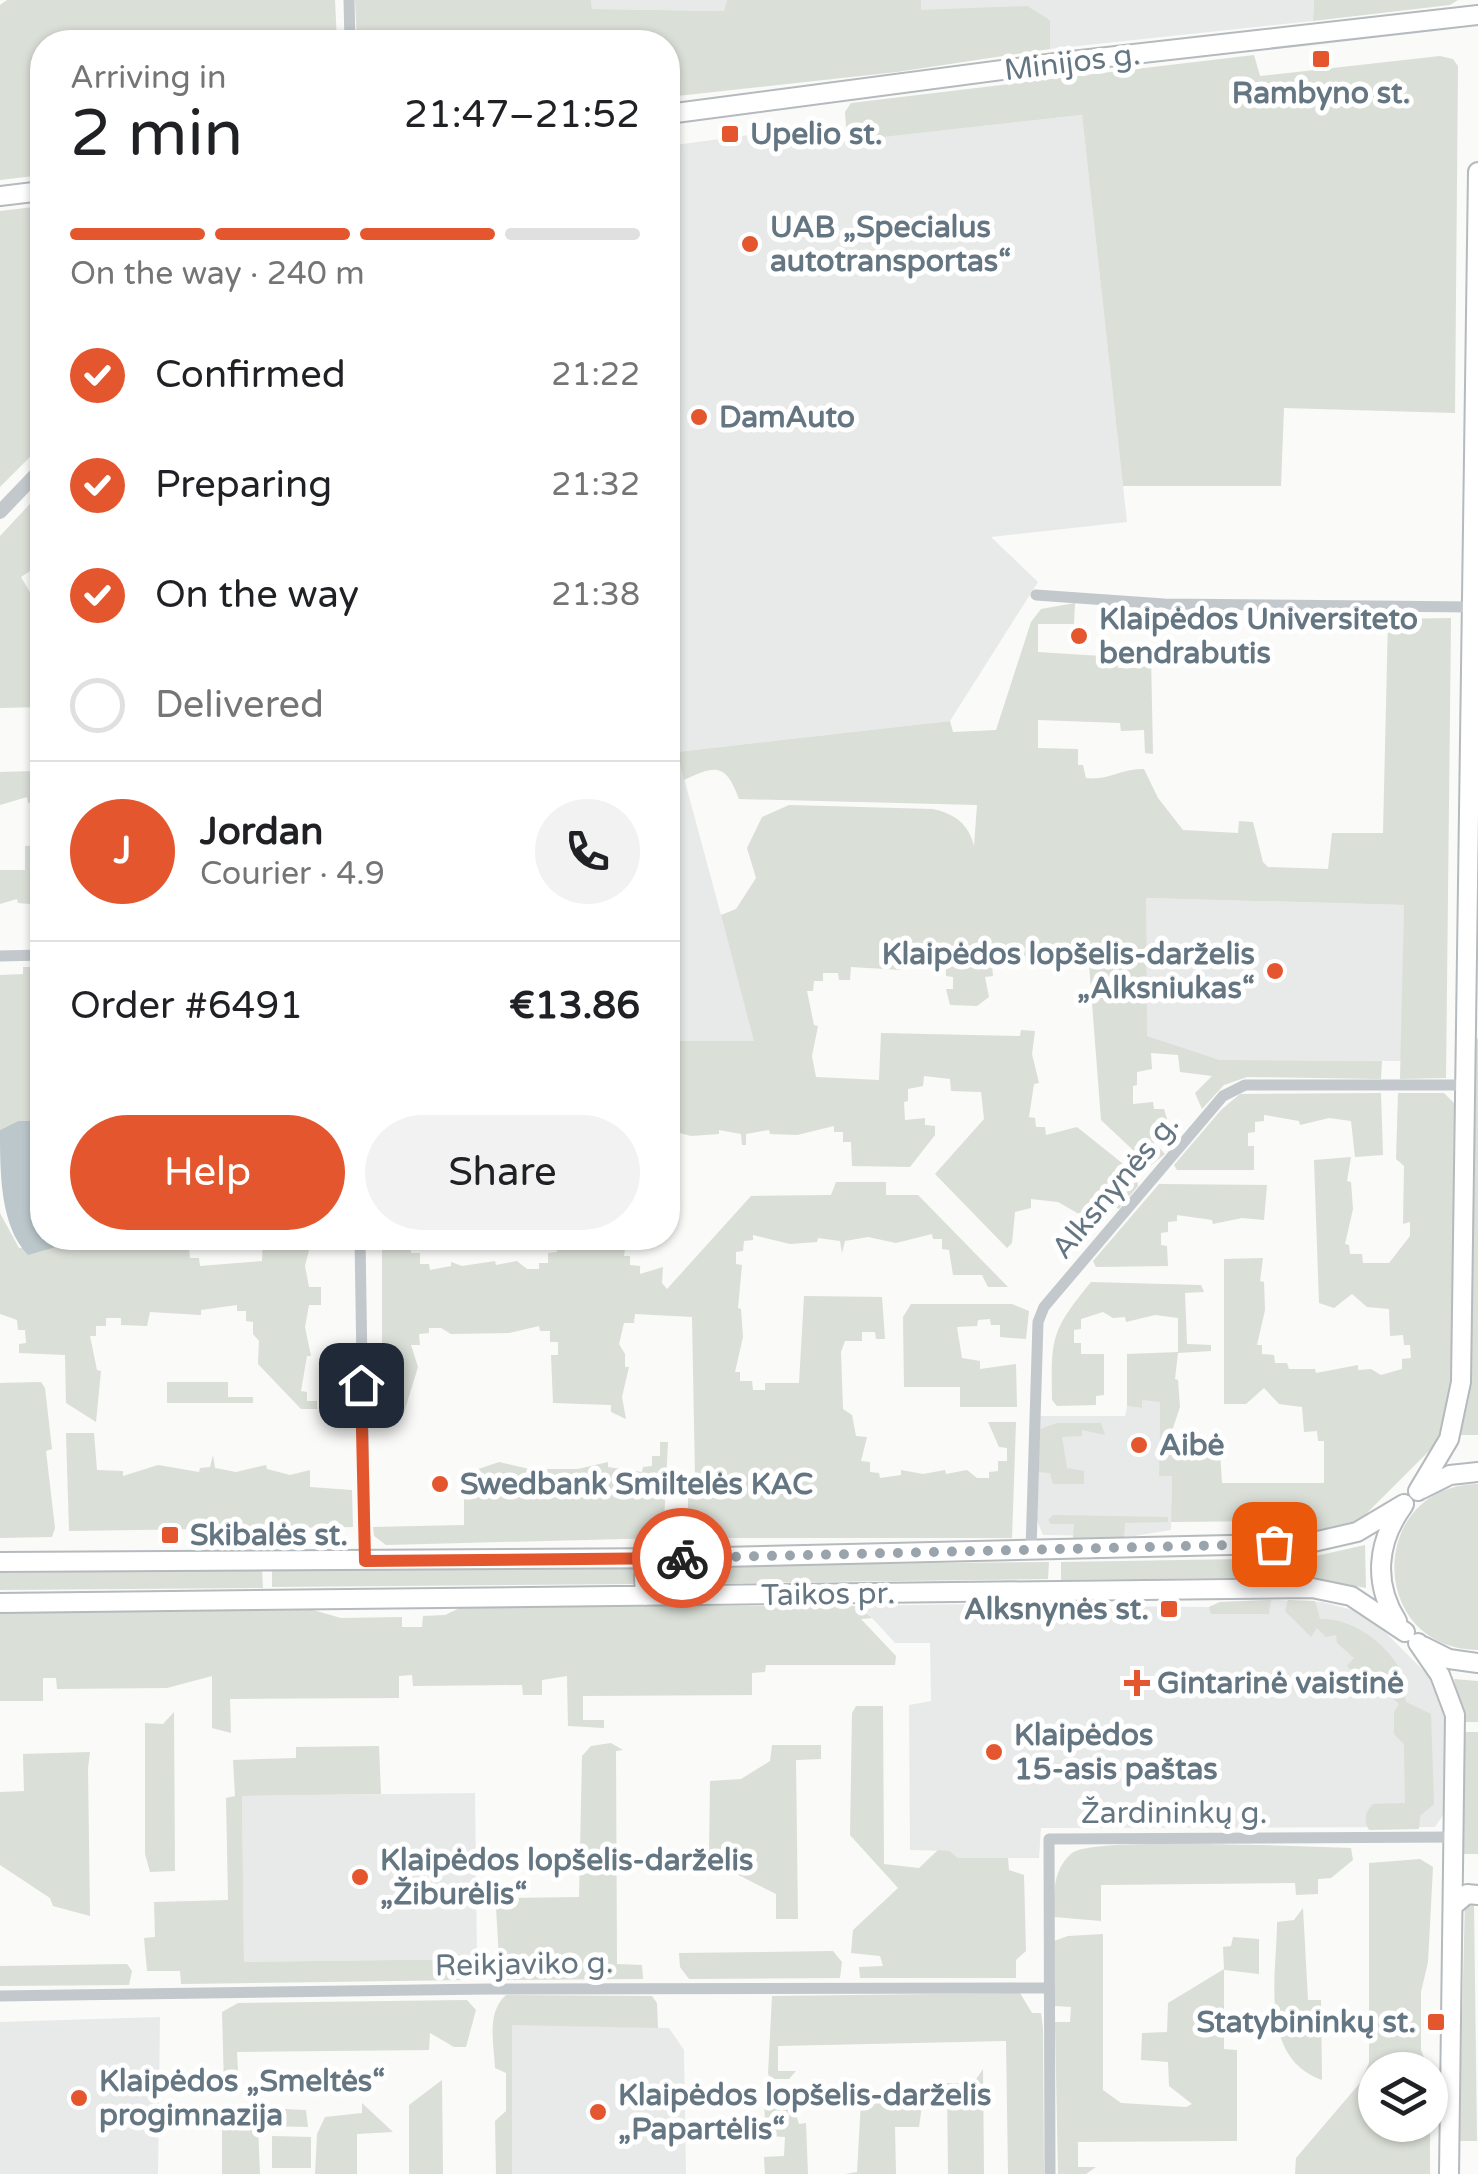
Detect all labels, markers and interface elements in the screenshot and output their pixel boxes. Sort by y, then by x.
street label: Minijos g. [1002,36,1142,89]
marker: Rambyno st. [1310,48,1332,70]
text: Arriving in [70,59,227,97]
place label: Rambyno st. [1232,75,1410,112]
text: 21:47–21:52 [404,92,640,138]
text: 2 min [70,95,243,174]
place label: Upelio st. [750,116,883,153]
marker: Upelio st. [719,123,741,145]
place label: UAB „Specialus autotransportas“ [770,209,1011,280]
marker: UAB „Specialus autotransportas“ [739,233,761,255]
text: On the way · 240 m [70,255,365,293]
icon: check [70,348,125,403]
text: Confirmed [155,352,346,398]
text: 21:22 [551,356,640,394]
place label: DamAuto [719,399,855,436]
marker: DamAuto [688,406,710,428]
icon: check [70,458,125,513]
text: Preparing [155,462,332,508]
text: 21:32 [551,466,640,504]
icon: check [70,568,125,623]
text: On the way [155,572,359,618]
text: 21:38 [551,576,640,614]
place label: Klaipėdos Universiteto bendrabutis [1099,601,1418,672]
marker: Klaipėdos Universiteto bendrabutis [1068,625,1090,647]
text: Delivered [155,682,324,728]
button: phone [535,799,640,904]
text: Jordan [200,809,323,855]
text: J [114,828,131,874]
text: Courier · 4.9 [200,855,385,893]
place label: Klaipėdos lopšelis-darželis „Alksniukas“ [882,936,1255,1007]
marker: Klaipėdos lopšelis-darželis „Alksniukas“ [1264,960,1286,982]
text: Order #6491 [70,983,303,1029]
text: €13.86 [509,983,640,1029]
street label: Alksnynės g. [1044,1106,1187,1267]
button: Help [70,1115,345,1230]
button: Share [365,1115,640,1230]
pin [319,1343,404,1428]
icon: home [334,1358,389,1413]
place label: Aibė [1159,1427,1225,1464]
marker: Aibė [1128,1434,1150,1456]
place label: Swedbank Smiltelės KAC [460,1466,813,1503]
marker: Swedbank Smiltelės KAC [429,1473,451,1495]
pin [1232,1502,1317,1587]
courier [632,1508,732,1608]
place label: Skibalės st. [190,1517,348,1554]
icon: bag [1247,1517,1302,1572]
marker: Skibalės st. [159,1524,181,1546]
icon: bike [655,1531,710,1586]
street label: Taikos pr. [761,1575,895,1614]
place label: Alksnynės st. [964,1591,1149,1628]
marker: Alksnynės st. [1158,1598,1180,1620]
place label: Gintarinė vaistinė [1157,1665,1404,1702]
marker: Gintarinė vaistinė [1126,1672,1148,1694]
place label: Klaipėdos 15-asis paštas [1014,1717,1218,1788]
marker: Klaipėdos 15-asis paštas [983,1741,1005,1763]
street label: Žardininkų g. [1081,1795,1267,1832]
place label: Klaipėdos lopšelis-darželis „Žiburėlis“ [380,1842,753,1913]
marker: Klaipėdos lopšelis-darželis „Žiburėlis“ [349,1866,371,1888]
street label: Reikjaviko g. [434,1944,614,1985]
place label: Statybininkų st. [1196,2004,1416,2041]
marker: Statybininkų st. [1425,2011,1447,2033]
map controls [1358,2052,1448,2142]
button: layers [1358,2052,1448,2142]
place label: Klaipėdos „Smeltės“ progimnazija [99,2063,385,2134]
place label: Klaipėdos lopšelis-darželis „Papartėlis“ [618,2077,991,2148]
marker: Klaipėdos „Smeltės“ progimnazija [68,2087,90,2109]
marker: Klaipėdos lopšelis-darželis „Papartėlis“ [587,2101,609,2123]

